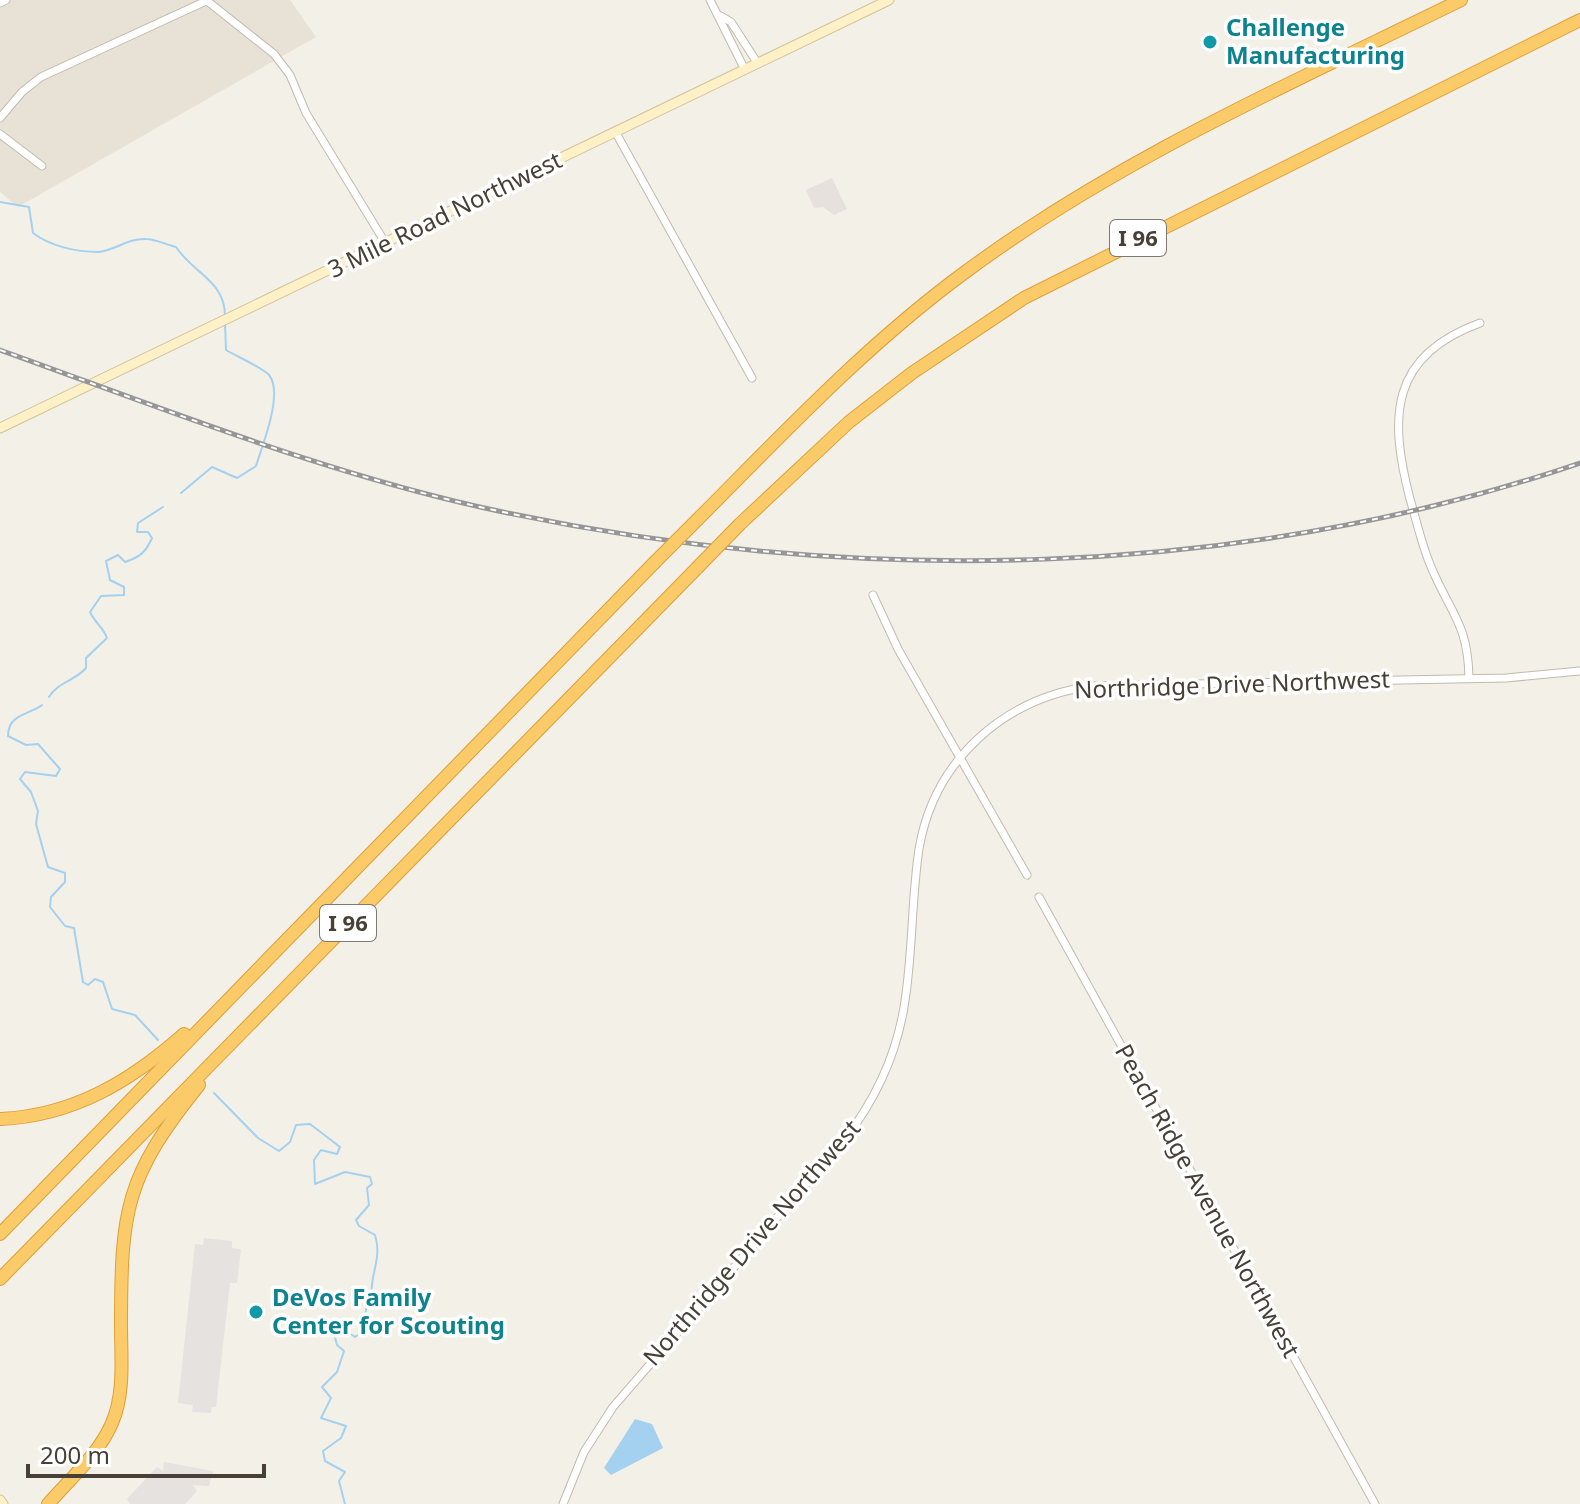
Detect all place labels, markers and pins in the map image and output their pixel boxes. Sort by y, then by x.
place label: Challenge Manufacturing [1226,10,1405,71]
marker: Challenge Manufacturing [1201,33,1219,51]
place label: DeVos Family Center for Scouting [272,1280,505,1341]
marker: DeVos Family Center for Scouting [247,1303,265,1321]

